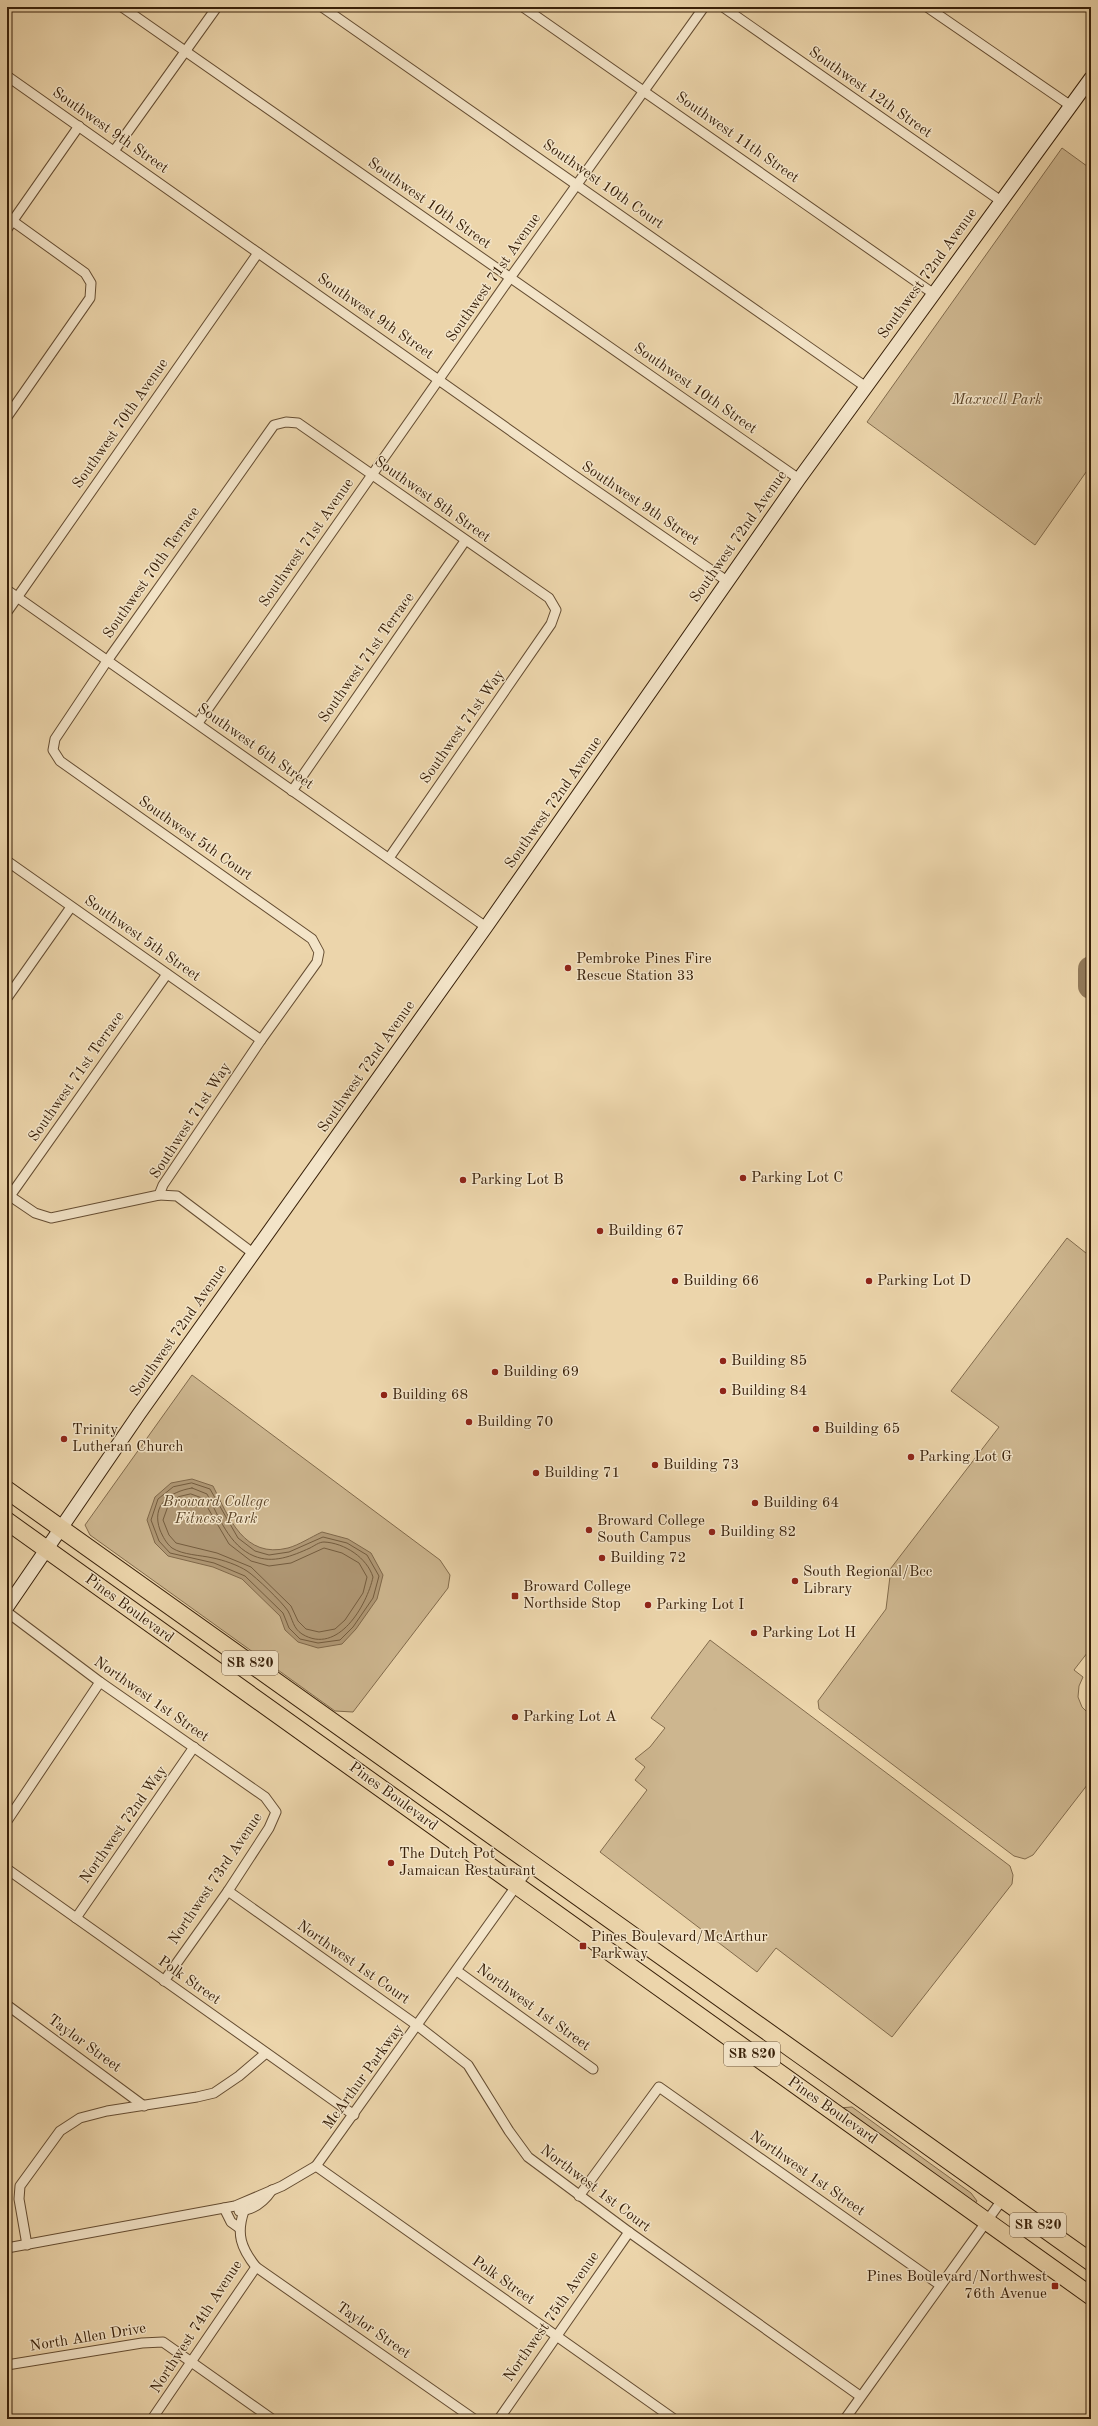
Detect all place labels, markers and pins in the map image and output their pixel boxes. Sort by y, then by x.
place label: Pembroke Pines Fire Rescue Station 33 [576,952,712,984]
marker: Pembroke Pines Fire Rescue Station 33 [563,963,573,973]
place label: Parking Lot C [751,1171,843,1186]
place label: Parking Lot B [471,1173,564,1188]
marker: Parking Lot C [738,1173,748,1183]
marker: Parking Lot B [458,1175,468,1185]
place label: Building 67 [608,1224,684,1239]
marker: Building 67 [595,1226,605,1236]
place label: Building 66 [683,1274,759,1289]
place label: Parking Lot D [877,1274,971,1289]
marker: Building 66 [670,1276,680,1286]
marker: Parking Lot D [864,1276,874,1286]
place label: Building 85 [731,1354,807,1369]
marker: Building 85 [718,1356,728,1366]
place label: Building 69 [503,1365,579,1380]
marker: Building 69 [490,1367,500,1377]
place label: Building 84 [731,1384,807,1399]
marker: Building 84 [718,1386,728,1396]
place label: Building 68 [392,1388,468,1403]
marker: Building 68 [379,1390,389,1400]
place label: Building 70 [477,1415,553,1430]
marker: Building 70 [464,1417,474,1427]
place label: Building 65 [824,1422,900,1437]
place label: Trinity Lutheran Church [72,1423,183,1455]
marker: Building 65 [811,1424,821,1434]
marker: Trinity Lutheran Church [59,1434,69,1444]
place label: Parking Lot G [919,1450,1012,1465]
marker: Parking Lot G [906,1452,916,1462]
place label: Building 73 [663,1458,739,1473]
marker: Building 73 [650,1460,660,1470]
place label: Building 71 [544,1466,620,1481]
marker: Building 71 [531,1468,541,1478]
place label: Building 64 [763,1496,839,1511]
marker: Building 64 [750,1498,760,1508]
place label: Broward College South Campus [597,1514,705,1546]
marker: Broward College South Campus [584,1525,594,1535]
place label: Building 82 [720,1525,796,1540]
marker: Building 82 [707,1527,717,1537]
place label: Building 72 [610,1551,686,1566]
marker: Building 72 [597,1553,607,1563]
place label: South Regional/Bcc Library [803,1565,933,1597]
marker: South Regional/Bcc Library [790,1576,800,1586]
place label: Broward College Northside Stop [523,1580,631,1612]
marker: Broward College Northside Stop [510,1591,520,1601]
place label: Parking Lot I [656,1598,744,1613]
marker: Parking Lot I [643,1600,653,1610]
place label: Parking Lot H [762,1626,856,1641]
marker: Parking Lot H [749,1628,759,1638]
place label: Parking Lot A [523,1710,617,1725]
marker: Parking Lot A [510,1712,520,1722]
place label: The Dutch Pot Jamaican Restaurant [399,1847,536,1879]
marker: The Dutch Pot Jamaican Restaurant [386,1858,396,1868]
place label: Pines Boulevard/McArthur Parkway [591,1930,768,1962]
marker: Pines Boulevard/McArthur Parkway [578,1941,588,1951]
place label: Pines Boulevard/Northwest 76th Avenue [867,2270,1047,2302]
marker: Pines Boulevard/Northwest 76th Avenue [1050,2281,1060,2291]

